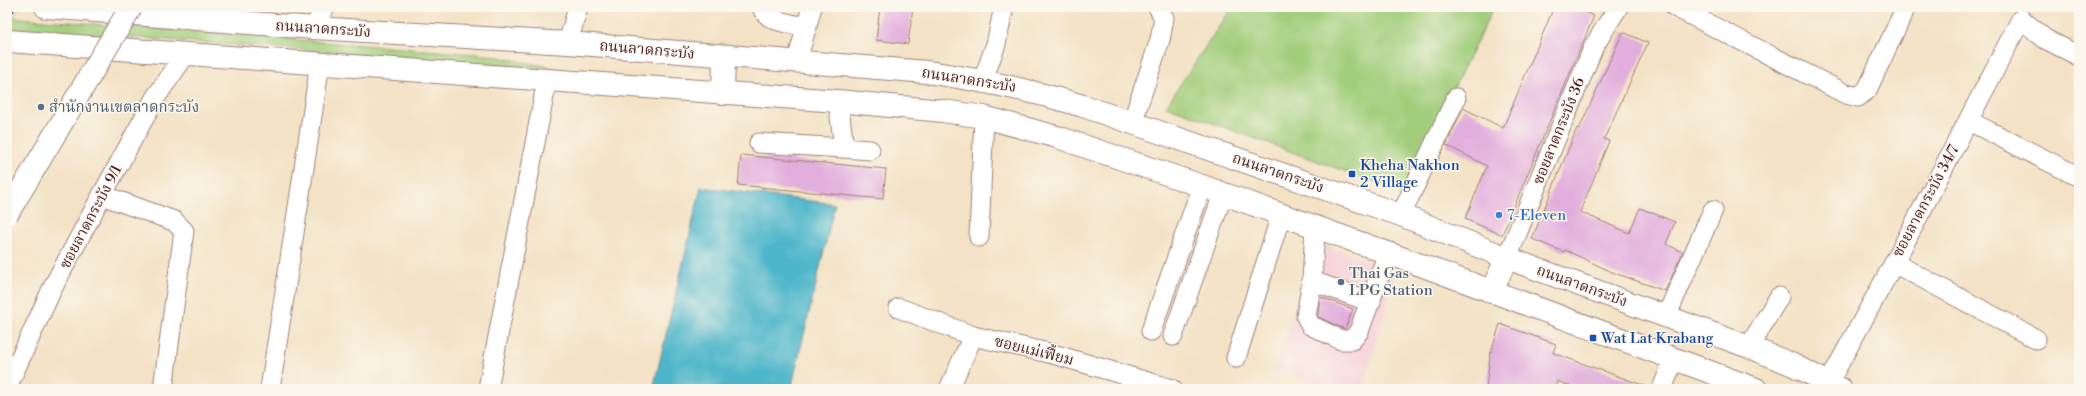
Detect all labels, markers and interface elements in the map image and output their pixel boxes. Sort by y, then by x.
street label: ถนนลาดกระบัง [275,16,371,42]
street label: ถนนลาดกระบัง [599,36,695,64]
street label: ถนนลาดกระบัง [920,63,1018,97]
street label: ซอยลาดกระบัง 36 [1529,75,1589,187]
place label: สำนักงานเขตลาดกระบัง [49,98,199,117]
marker: สำนักงานเขตลาดกระบัง [36,102,46,112]
street label: ซอยลาดกระบัง 34/7 [1888,141,1964,260]
street label: ถนนลาดกระบัง [1230,148,1326,198]
place label: Kheha Nakhon 2 Village [1360,156,1460,192]
street label: ซอยลาดกระบัง 9/1 [56,161,127,272]
marker: Kheha Nakhon 2 Village [1347,169,1357,179]
place label: 7-Eleven [1507,206,1566,225]
marker: 7-Eleven [1494,210,1504,220]
street label: ถนนลาดกระบัง [1534,261,1630,311]
place label: Thai Gas LPG Station [1349,264,1433,300]
marker: Thai Gas LPG Station [1336,277,1346,287]
place label: Wat Lat Krabang [1600,329,1714,348]
street label: ซอยแม่เฟี้ยม [992,330,1076,370]
marker: Wat Lat Krabang [1588,333,1598,343]

